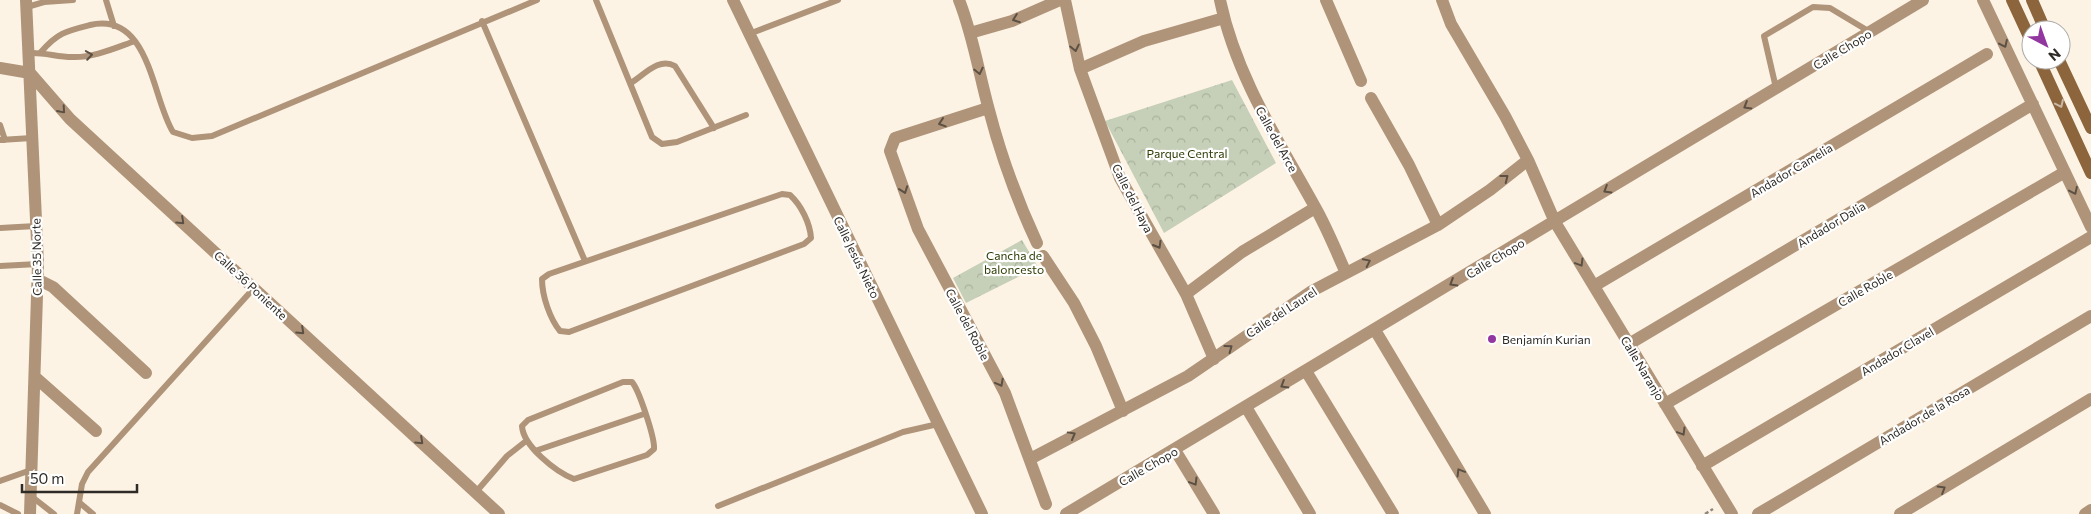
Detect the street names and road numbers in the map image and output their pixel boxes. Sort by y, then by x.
street label: Calle Chopo [1810,26,1874,72]
street label: Calle del Arce [1253,104,1301,174]
street label: Andador Camelia [1747,140,1835,200]
street label: Calle del Haya [1110,161,1156,235]
street label: Andador Dalia [1794,198,1868,250]
street label: Calle Jesús Nieto [830,214,883,301]
street label: Calle 35 Norte [28,218,44,296]
street label: Calle Chopo [1463,235,1527,281]
street label: Calle 36 Poniente [212,248,290,322]
street label: Calle Roble [1835,267,1895,309]
street label: Calle del Laurel [1243,284,1319,340]
street label: Calle del Roble [943,286,993,362]
street label: Andador Clavel [1858,324,1936,378]
street label: Calle Naranjo [1618,333,1668,403]
street label: Andador de la Rosa [1876,382,1972,448]
street label: Calle Chopo [1116,443,1180,489]

